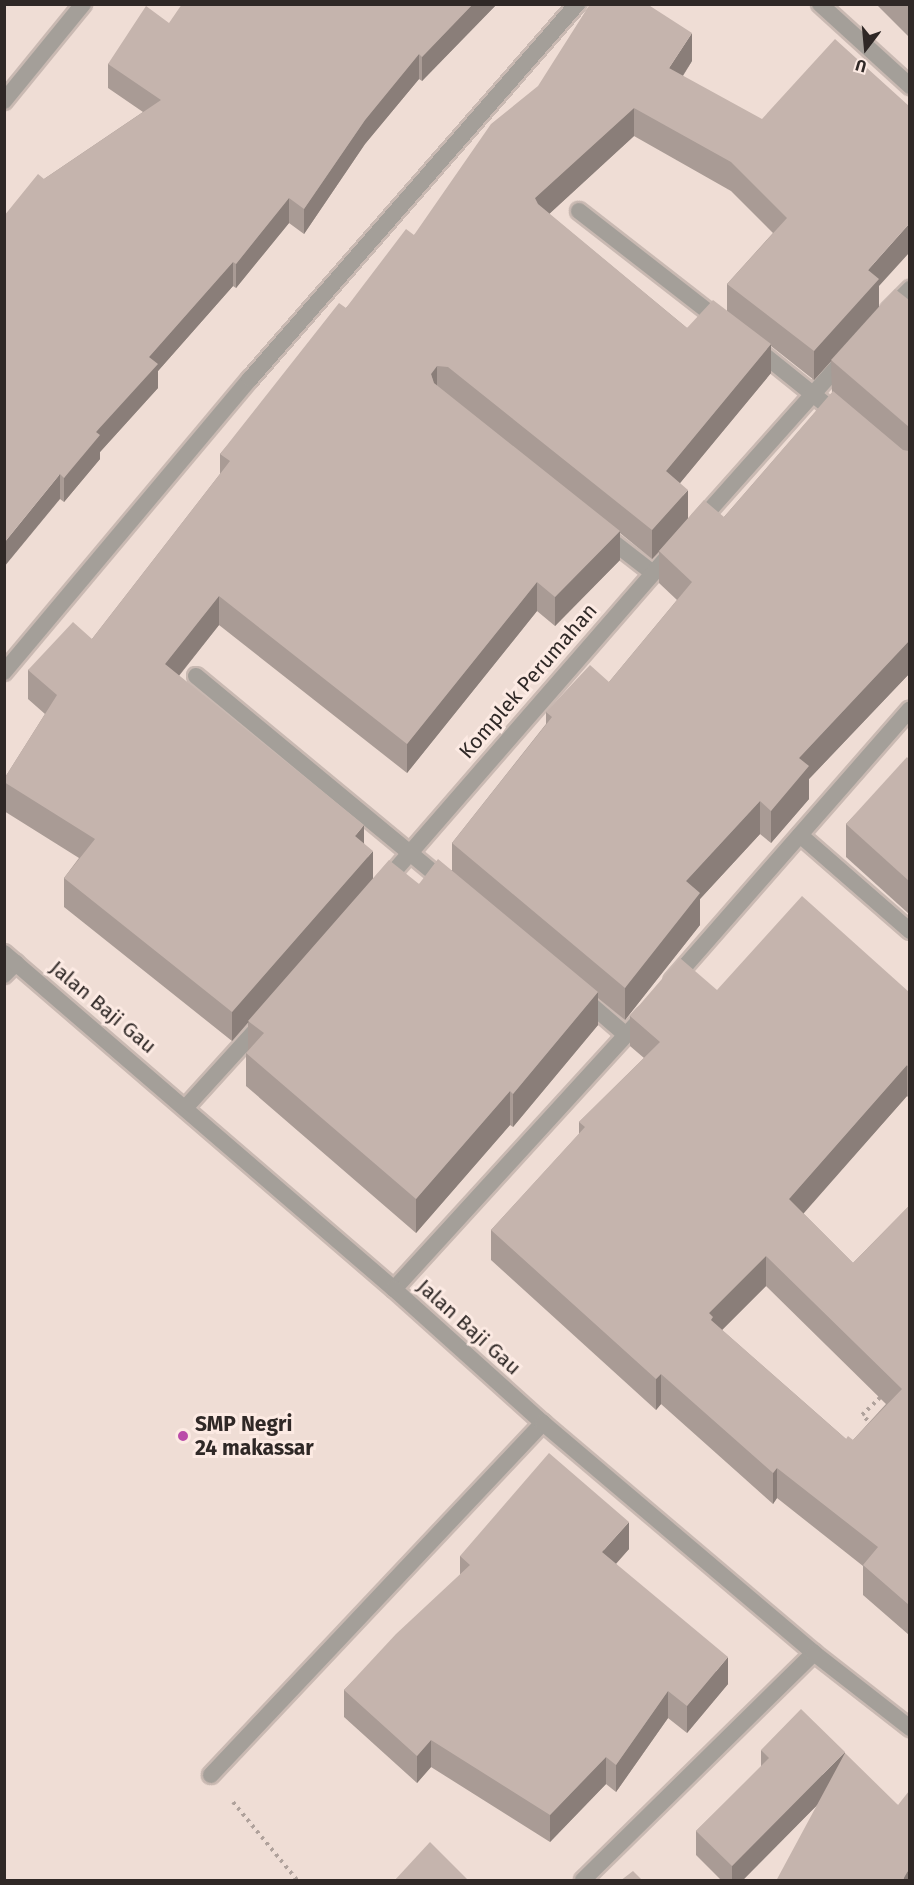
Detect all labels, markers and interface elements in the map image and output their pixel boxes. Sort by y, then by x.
north arrow [836,18,896,78]
text: U [853,55,869,76]
street label: Komplek Perumahan [454,598,602,764]
street label: Jalan Baji Gau [45,955,161,1059]
street label: Jalan Baji Gau [412,1274,526,1380]
place label: SMP Negri 24 makassar [195,1411,314,1461]
marker: SMP Negri 24 makassar [176,1429,190,1443]

